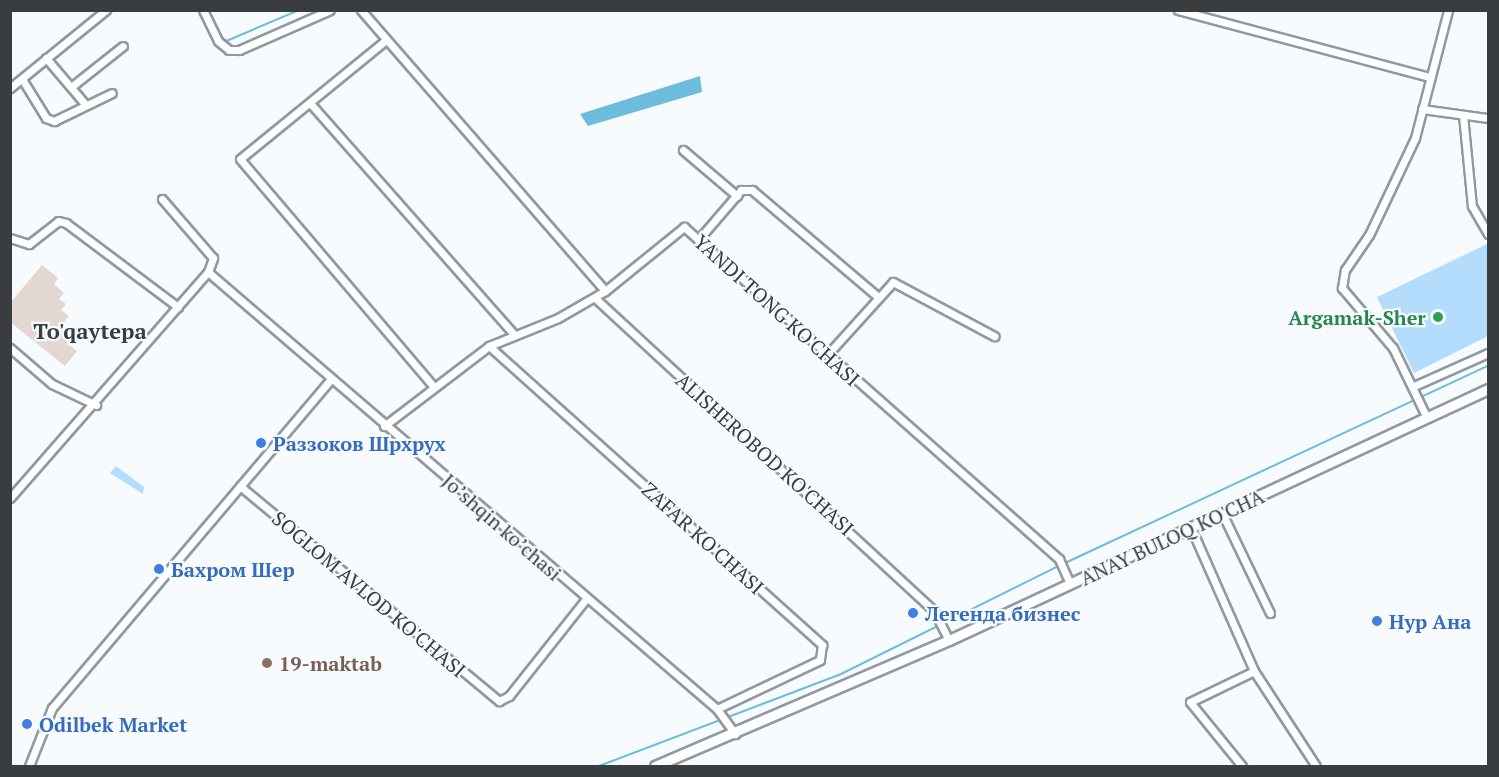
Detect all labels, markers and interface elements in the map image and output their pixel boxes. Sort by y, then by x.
street label: YANDI TONG KO'CHASI [689,229,865,391]
place label: Argamak-Sher [1288,305,1426,329]
marker: Argamak-Sher [1431,310,1445,324]
district label: To'qaytepa [33,318,147,344]
street label: ALISHEROBOD KO'CHASI [671,368,859,540]
place label: Раззоков Шрхрух [273,431,446,455]
marker: Раззоков Шрхрух [254,436,268,450]
street label: Joʼshqin koʼchasi [437,469,567,585]
street label: ZAFAR KO'CHASI [637,477,769,599]
street label: ANAY BULOQ KO'CHA [1076,484,1268,590]
street label: SOGLOM AVLOD KO'CHASI [267,506,471,682]
place label: Бахром Шер [171,557,295,581]
marker: Бахром Шер [152,562,166,576]
place label: Легенда бизнес [925,601,1080,625]
marker: Легенда бизнес [906,606,920,620]
place label: Нур Ана [1389,609,1472,633]
marker: Нур Ана [1370,614,1384,628]
place label: 19-maktab [279,651,382,675]
marker: 19-maktab [260,656,274,670]
place label: Odilbek Market [39,712,187,736]
marker: Odilbek Market [20,717,34,731]

